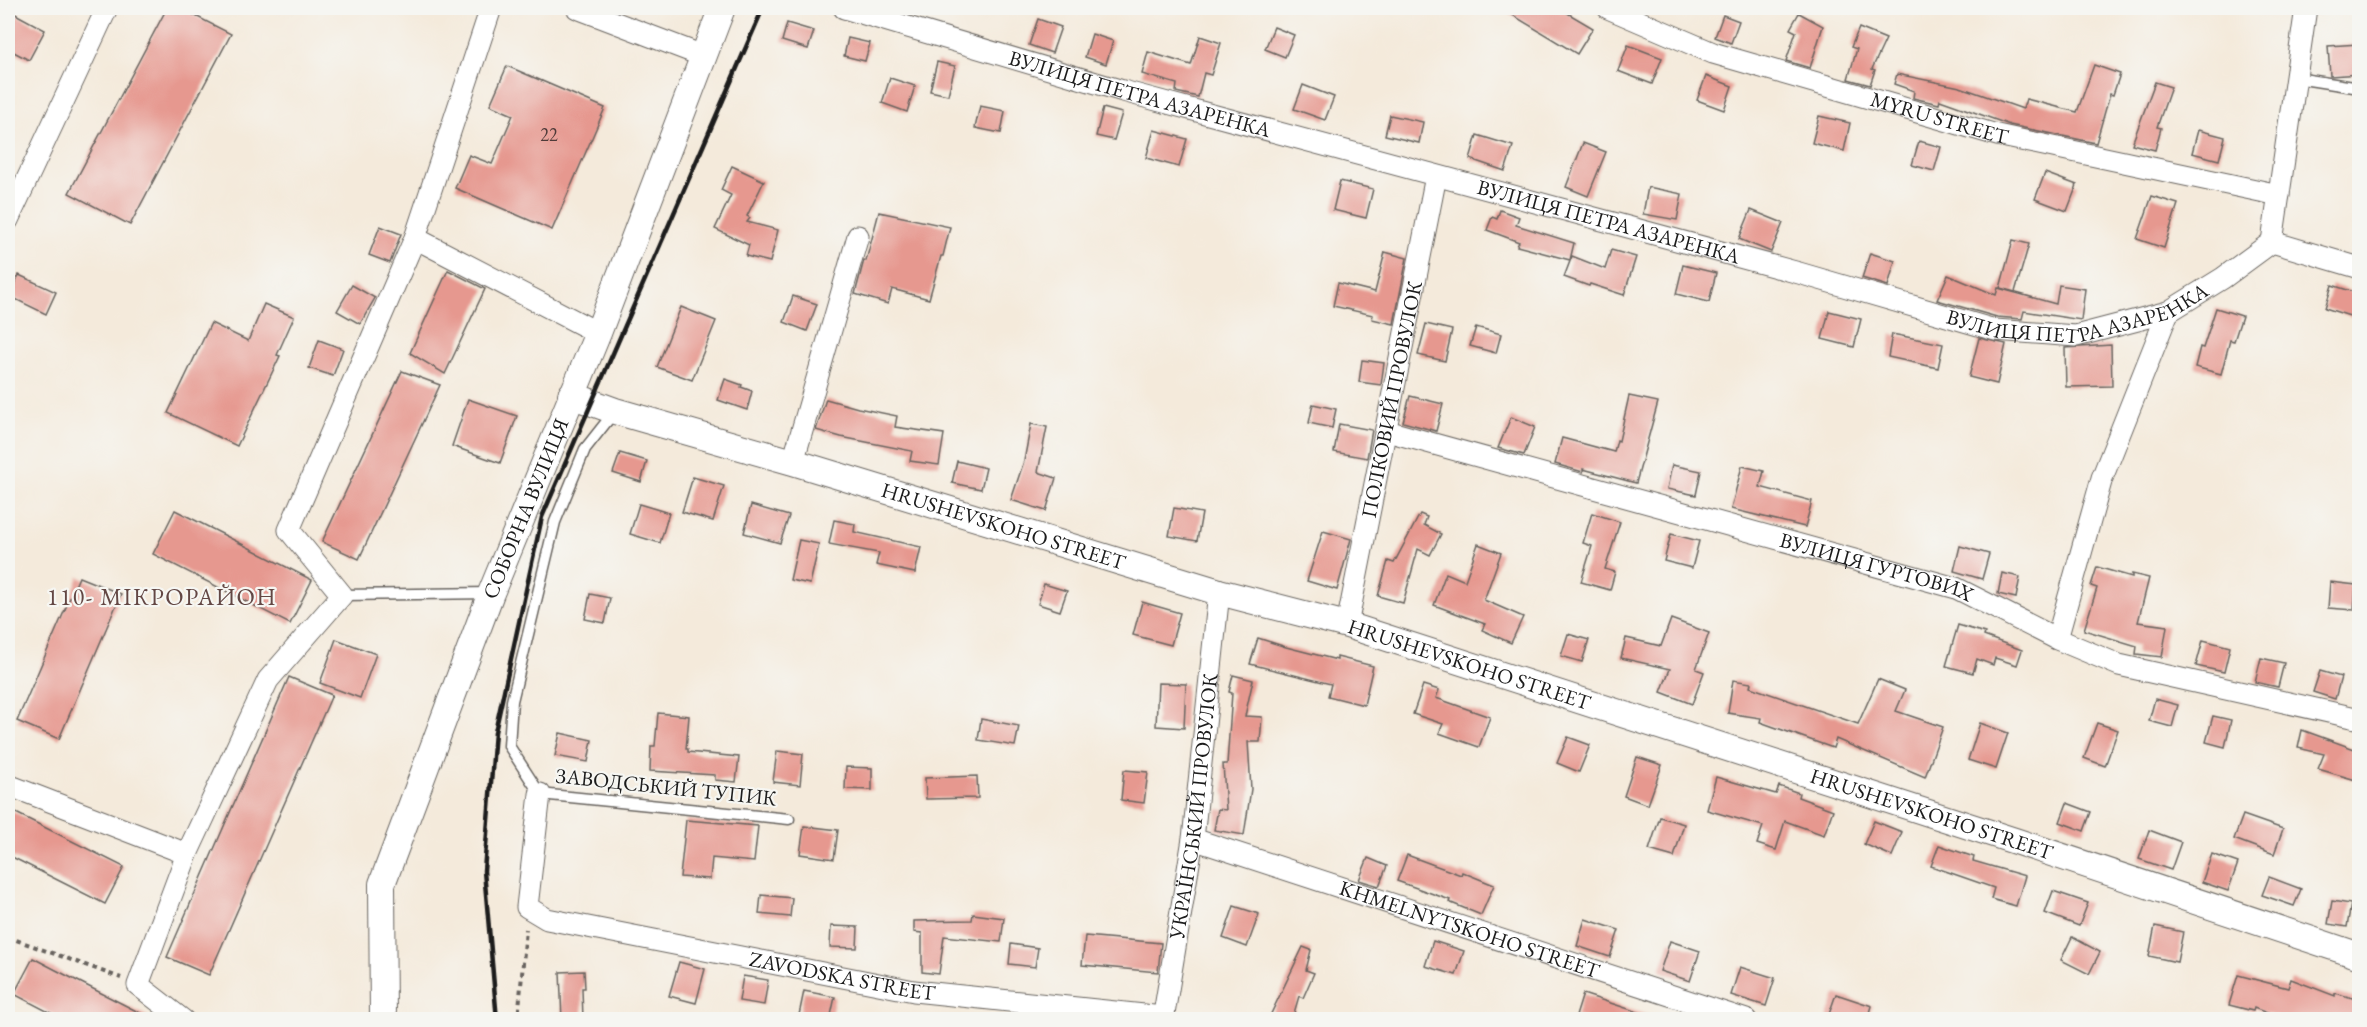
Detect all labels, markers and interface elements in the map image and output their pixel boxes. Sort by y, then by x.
street label: ВУЛИЦЯ ПЕТРА АЗАРЕНКА [1006,44,1274,143]
street label: MYRU STREET [1868,85,2012,150]
house number: 22 [540,123,558,146]
street label: ВУЛИЦЯ ПЕТРА АЗАРЕНКА [1474,173,1743,270]
street label: ВУЛИЦЯ ПЕТРА АЗАРЕНКА [1944,276,2213,349]
street label: ПОЛКОВИЙ ПРОВУЛОК [1355,278,1428,520]
street label: СОБОРНА ВУЛИЦЯ [476,414,574,603]
street label: HRUSHEVSKOHO STREET [878,476,1130,576]
street label: ВУЛИЦЯ ГУРТОВИХ [1777,526,1978,608]
district label: 110- МІКРОРАЙОН [47,581,277,612]
street label: HRUSHEVSKOHO STREET [1345,612,1595,716]
street label: УКРАЇНСЬКИЙ ПРОВУЛОК [1162,672,1223,942]
street label: ЗАВОДСЬКИЙ ТУПИК [554,761,778,812]
street label: HRUSHEVSKOHO STREET [1807,762,2057,866]
street label: KHMELNYTSKOHO STREET [1336,874,1604,984]
street label: ZAVODSKA STREET [747,945,938,1006]

